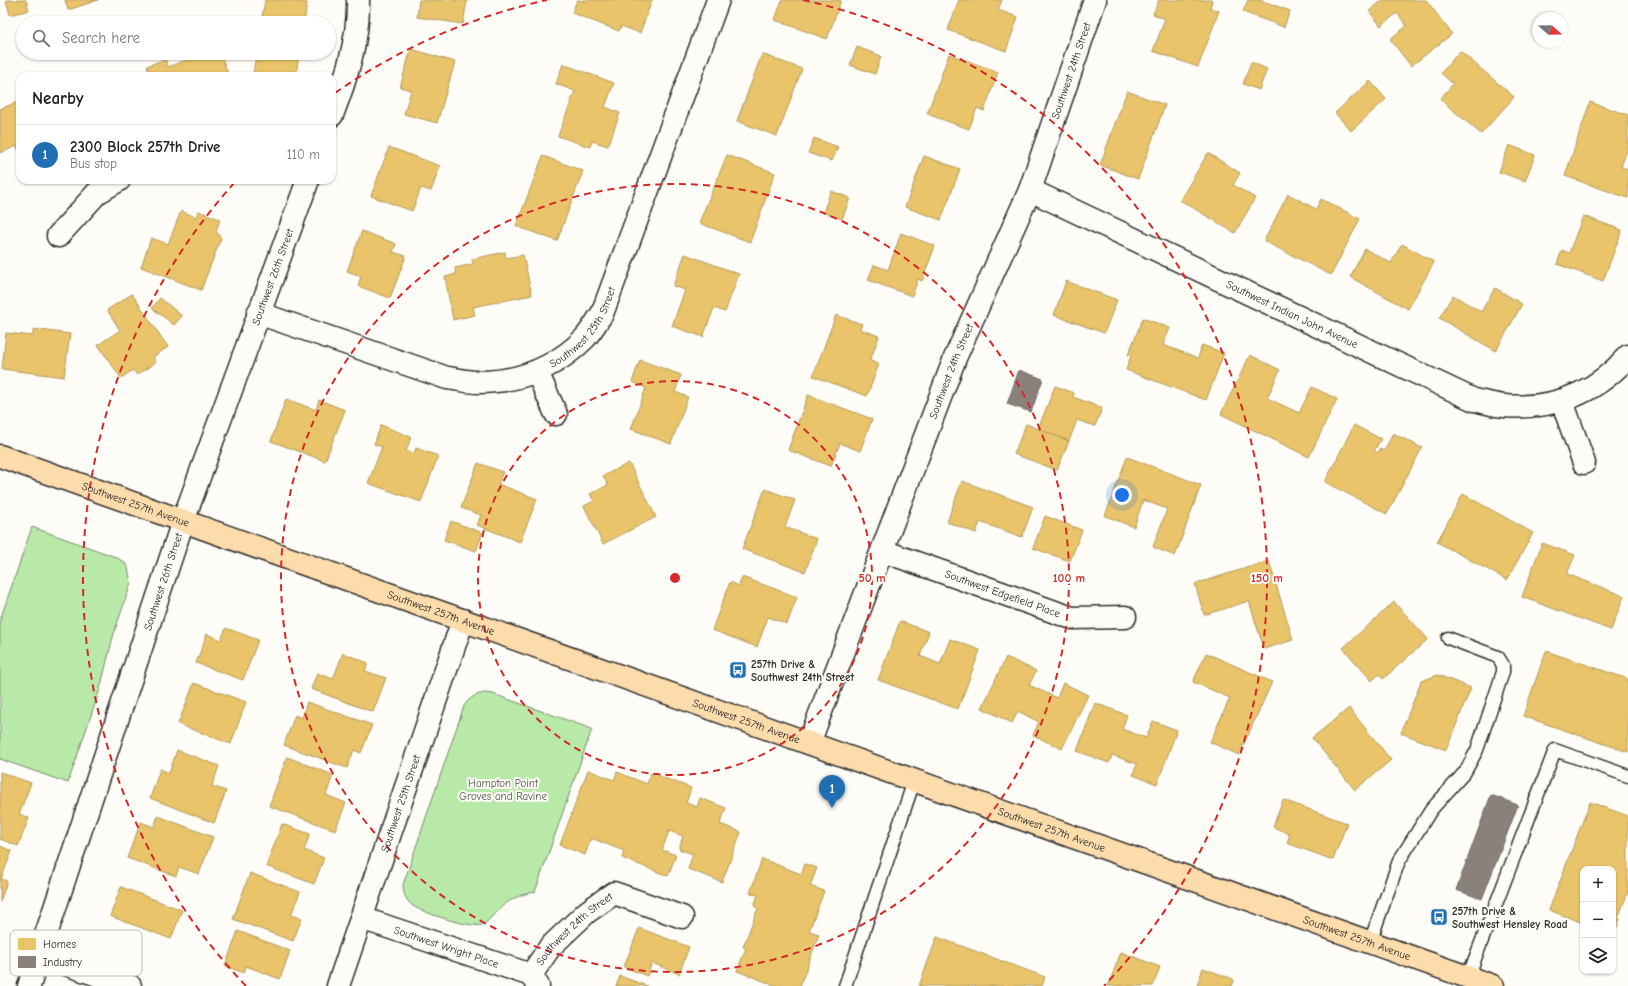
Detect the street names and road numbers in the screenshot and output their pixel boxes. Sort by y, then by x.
street label: Southwest 24th Street [1049,20,1094,121]
street label: Southwest 26th Street [249,226,297,327]
street label: Southwest Indian John Avenue [1224,278,1360,351]
street label: Southwest 25th Street [547,284,619,371]
street label: Southwest 24th Street [927,321,977,421]
street label: Southwest 257th Avenue [80,480,191,530]
street label: Southwest 26th Street [141,530,186,632]
street label: Southwest Edgefield Place [943,567,1063,621]
street label: Southwest 257th Avenue [385,588,497,638]
street label: Southwest 257th Avenue [691,696,802,747]
street label: Southwest 25th Street [378,752,424,854]
street label: Southwest 257th Avenue [996,805,1107,855]
street label: Southwest 24th Street [534,889,616,968]
street label: Southwest 257th Avenue [1301,913,1413,963]
street label: Southwest Wright Place [392,923,501,971]

